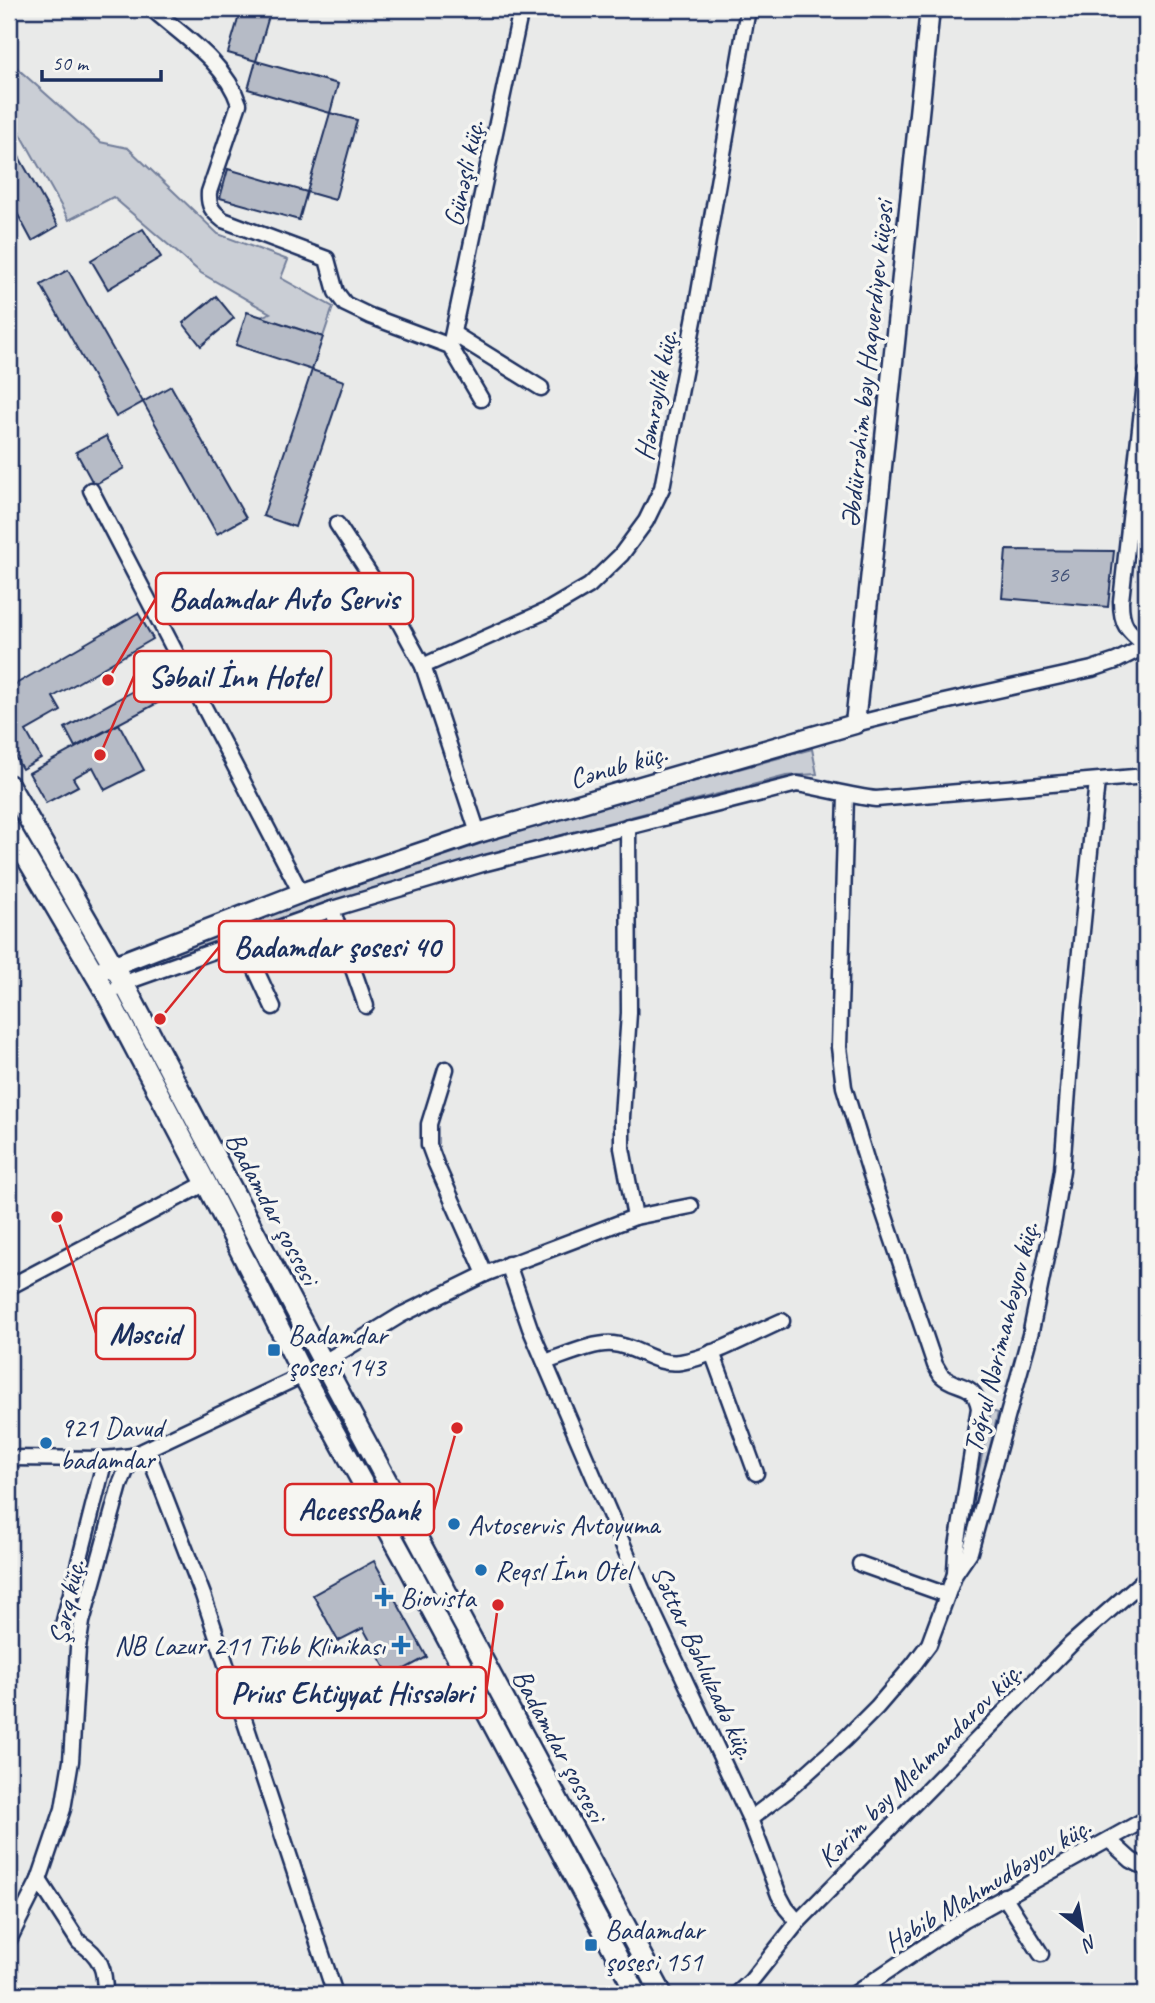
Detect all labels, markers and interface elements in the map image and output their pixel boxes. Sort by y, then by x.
scale bar [42,38,161,82]
text: 50 m [52,50,90,76]
street label: Günəşli küç. [435,116,492,230]
street label: Əbdürrəhim bəy Haqverdiyev küçəsi [832,195,901,529]
street label: Həmrəylik küç. [626,326,685,463]
house number: 36 [1047,559,1070,589]
callout: Badamdar Avto Servis [156,573,413,624]
text: Badamdar Avto Servis [169,580,402,618]
callout: Səbail İnn Hotel [134,651,331,702]
text: Səbail İnn Hotel [148,658,323,696]
street label: Cənub küç. [565,735,671,796]
callout: Badamdar şosesi 40 [219,921,454,972]
text: Badamdar şosesi 40 [234,928,444,966]
street label: Badamdar şossesi [218,1126,329,1294]
street label: Toğrul Nərimanbəyov küç. [955,1217,1046,1456]
callout: Məscid [96,1308,195,1359]
text: Məscid [110,1315,185,1353]
place label: Badamdar şosesi 143 [288,1317,390,1384]
marker: Badamdar şosesi 143 [266,1342,282,1358]
place label: 921 Davud badamdar [60,1410,167,1477]
marker: 921 Davud badamdar [38,1435,54,1451]
callout: AccessBank [285,1484,434,1535]
text: AccessBank [298,1491,422,1529]
place label: Avtoservis Avtoyuma [468,1507,662,1542]
marker: Avtoservis Avtoyuma [446,1516,462,1532]
place label: Reqsl İnn Otel [495,1553,636,1588]
street label: Şərq küç. [40,1556,93,1648]
street label: Səttar Bəhlulzadə küç. [643,1560,764,1765]
marker: Reqsl İnn Otel [473,1562,489,1578]
place label: Biovista [400,1580,477,1615]
marker: Biovista [374,1587,394,1607]
place label: NB Lazur 211 Tibb Klinikası [114,1628,387,1663]
marker: NB Lazur 211 Tibb Klinikası [391,1635,411,1655]
street label: Kərim bəy Mehmandarov küç. [809,1654,1030,1874]
street label: Badamdar şossesi [505,1663,616,1831]
callout: Prius Ehtiyyat Hissәlәri [217,1667,486,1718]
text: Prius Ehtiyyat Hissәlәri [231,1674,477,1713]
street label: Həbib Mahmudbəyov küç. [877,1809,1097,1960]
north arrow [1046,1895,1116,1965]
place label: Badamdar şosesi 151 [605,1912,707,1979]
text: N [1076,1929,1101,1958]
marker: Badamdar şosesi 151 [583,1937,599,1953]

